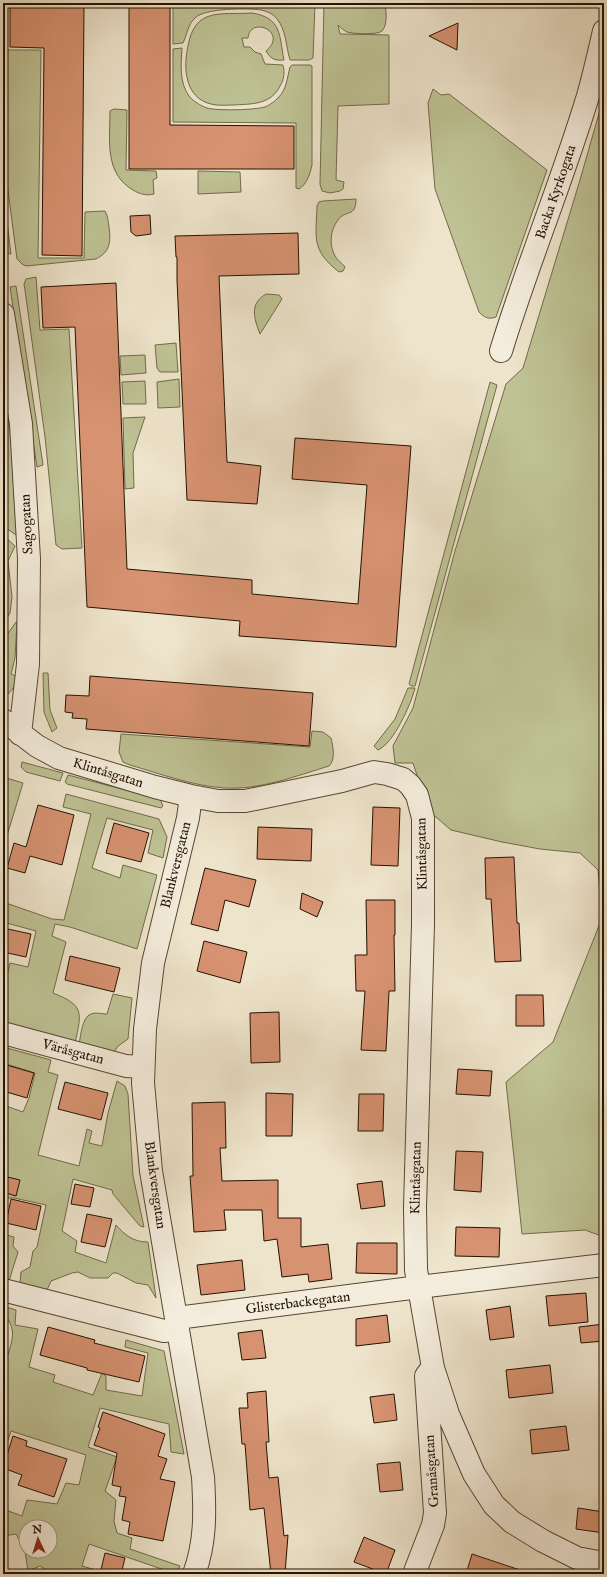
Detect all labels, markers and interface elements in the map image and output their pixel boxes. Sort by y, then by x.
street label: Backa Kyrkogata [531,142,581,242]
street label: Sagogatan [16,493,38,555]
street label: Klintåsgatan [71,754,146,792]
street label: Klintåsgatan [412,817,432,891]
street label: Blankversgatan [157,819,196,910]
street label: Väråsgatan [39,1035,106,1069]
street label: Blankversgatan [140,1140,170,1231]
street label: Klintåsgatan [406,1141,426,1215]
street label: Glisterbackegatan [245,1288,352,1318]
street label: Granåsgatan [420,1434,444,1508]
north arrow [18,1519,58,1559]
text: N [31,1523,43,1537]

